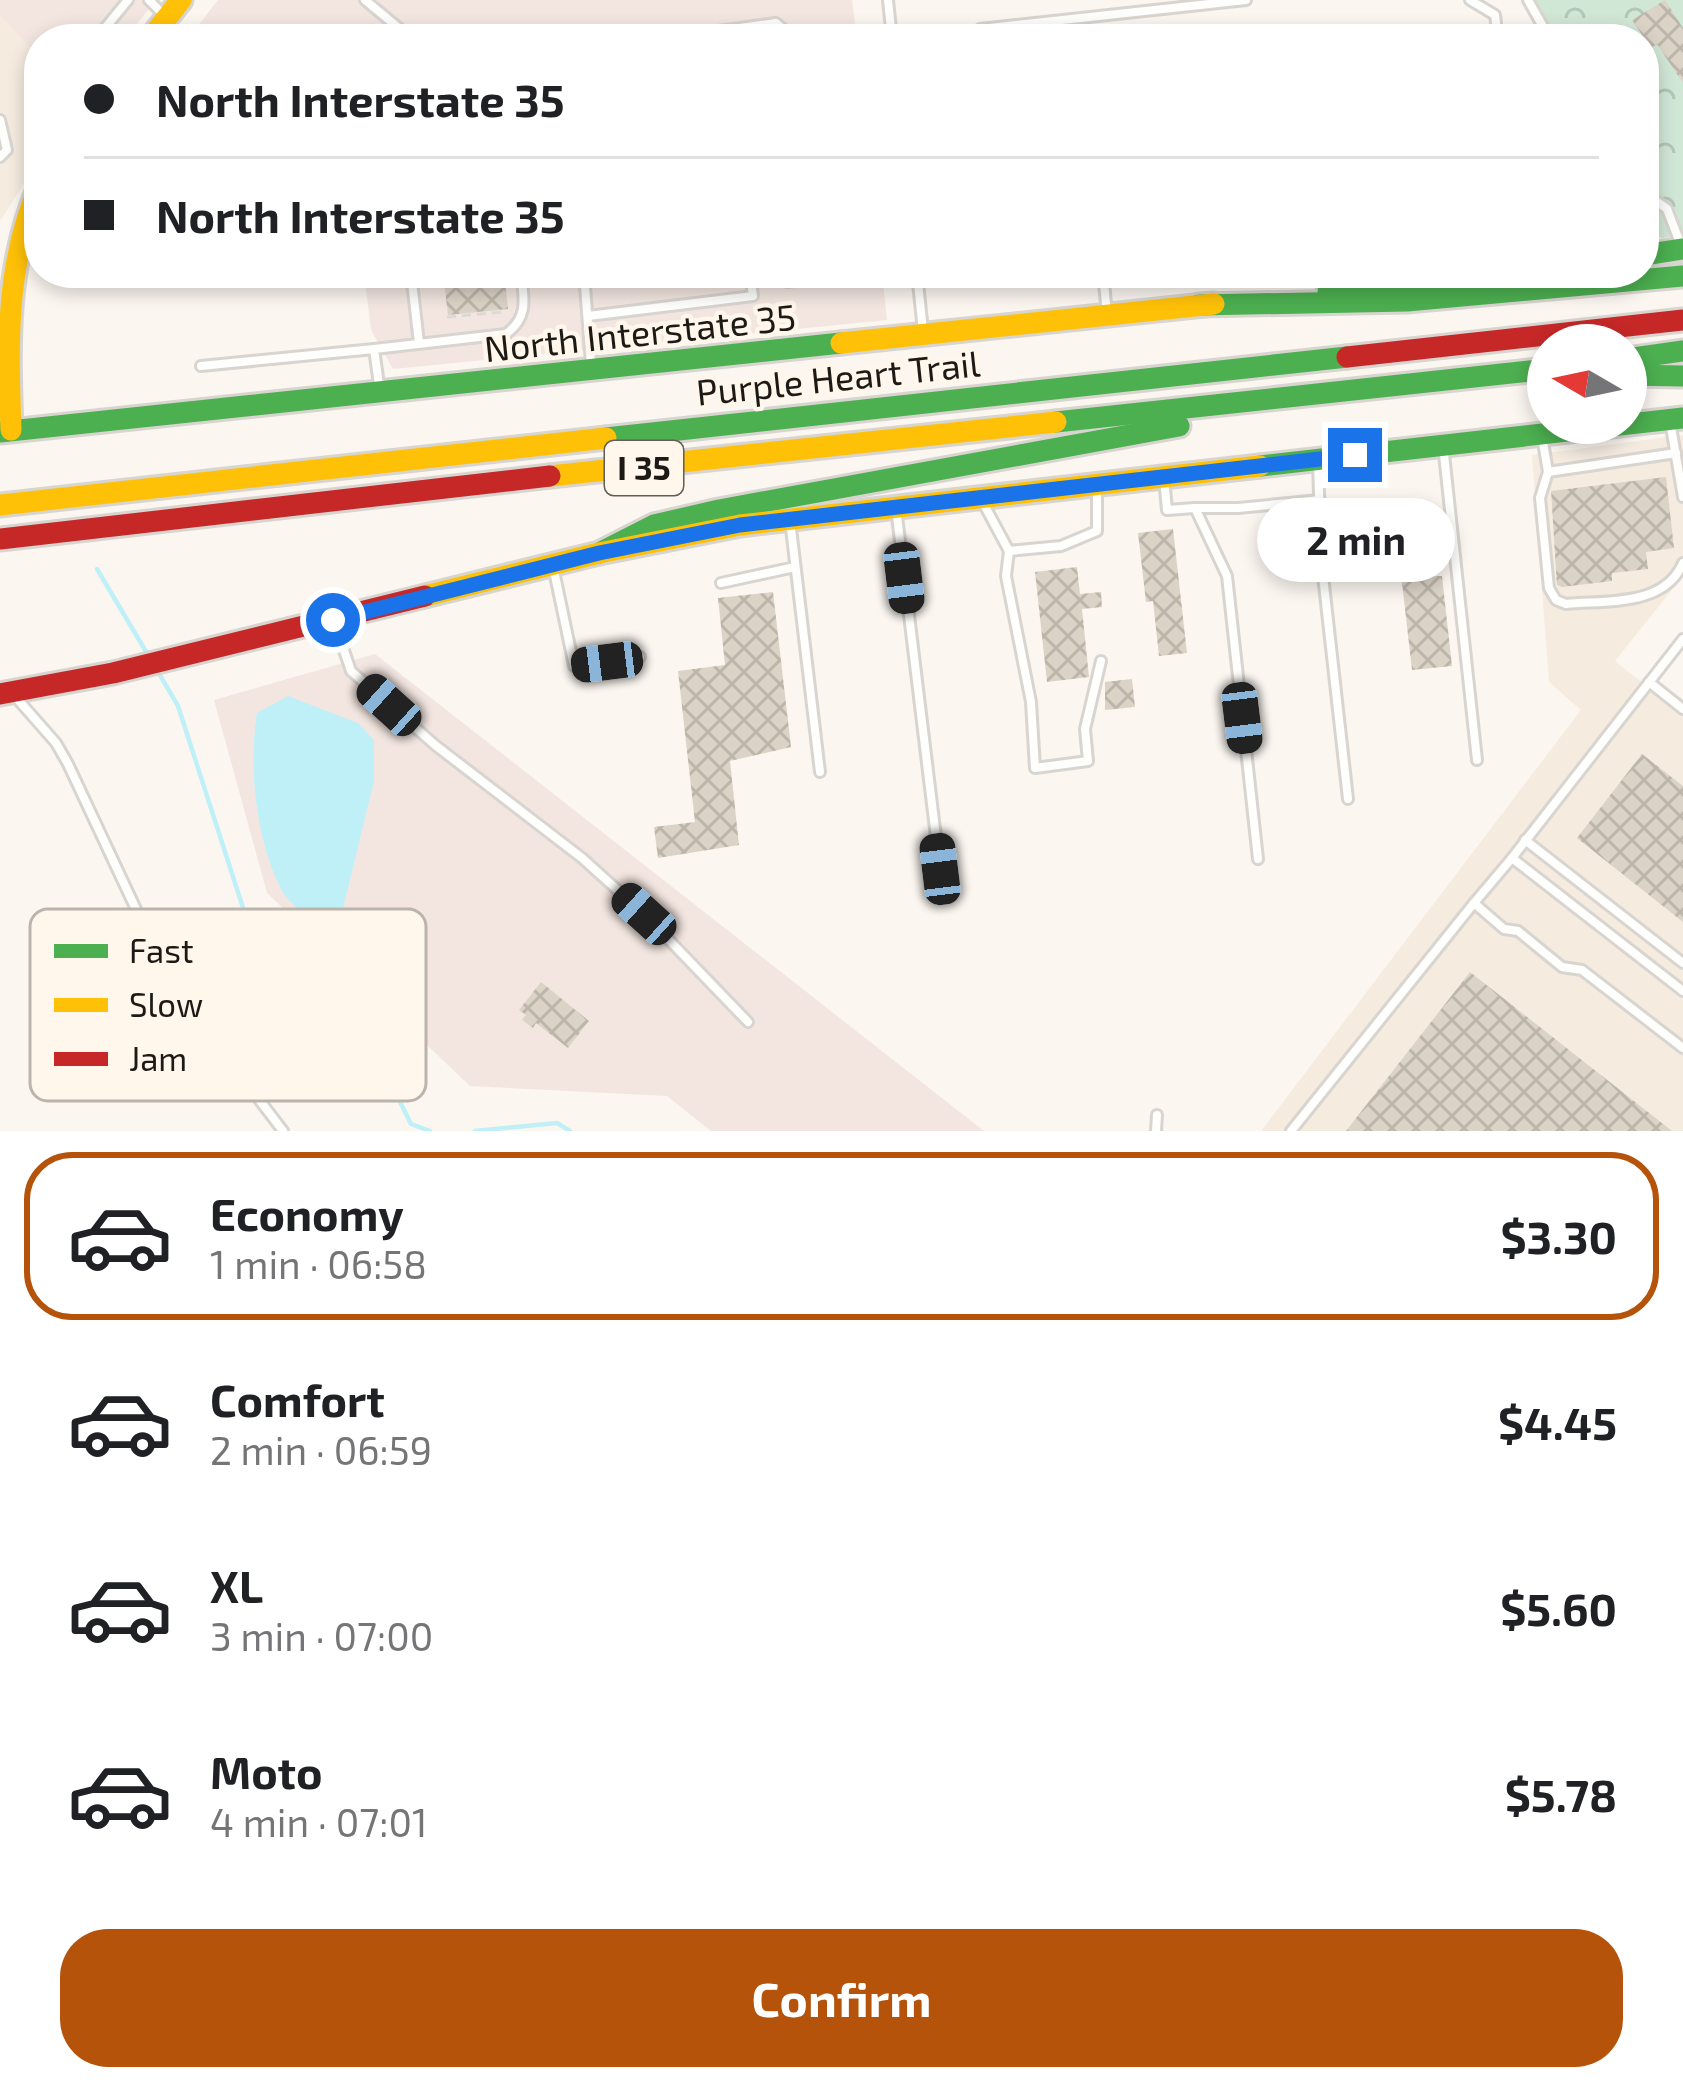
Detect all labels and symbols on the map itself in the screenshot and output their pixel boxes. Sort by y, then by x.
street label: North Interstate 35 [482,294,798,369]
north arrow [1527,324,1647,444]
street label: Purple Heart Trail [694,340,982,413]
route end [1328,428,1382,482]
road number: I 35 [605,441,683,495]
callout: 2 min [1256,497,1454,581]
car [882,540,926,616]
route start [306,593,360,647]
car [569,640,645,684]
car [350,668,428,742]
car [1220,680,1264,756]
car [918,831,962,907]
car [605,877,683,951]
legend [30,909,426,1101]
text: Fast [129,930,193,970]
text: Slow [129,984,203,1024]
text: Jam [129,1038,187,1078]

